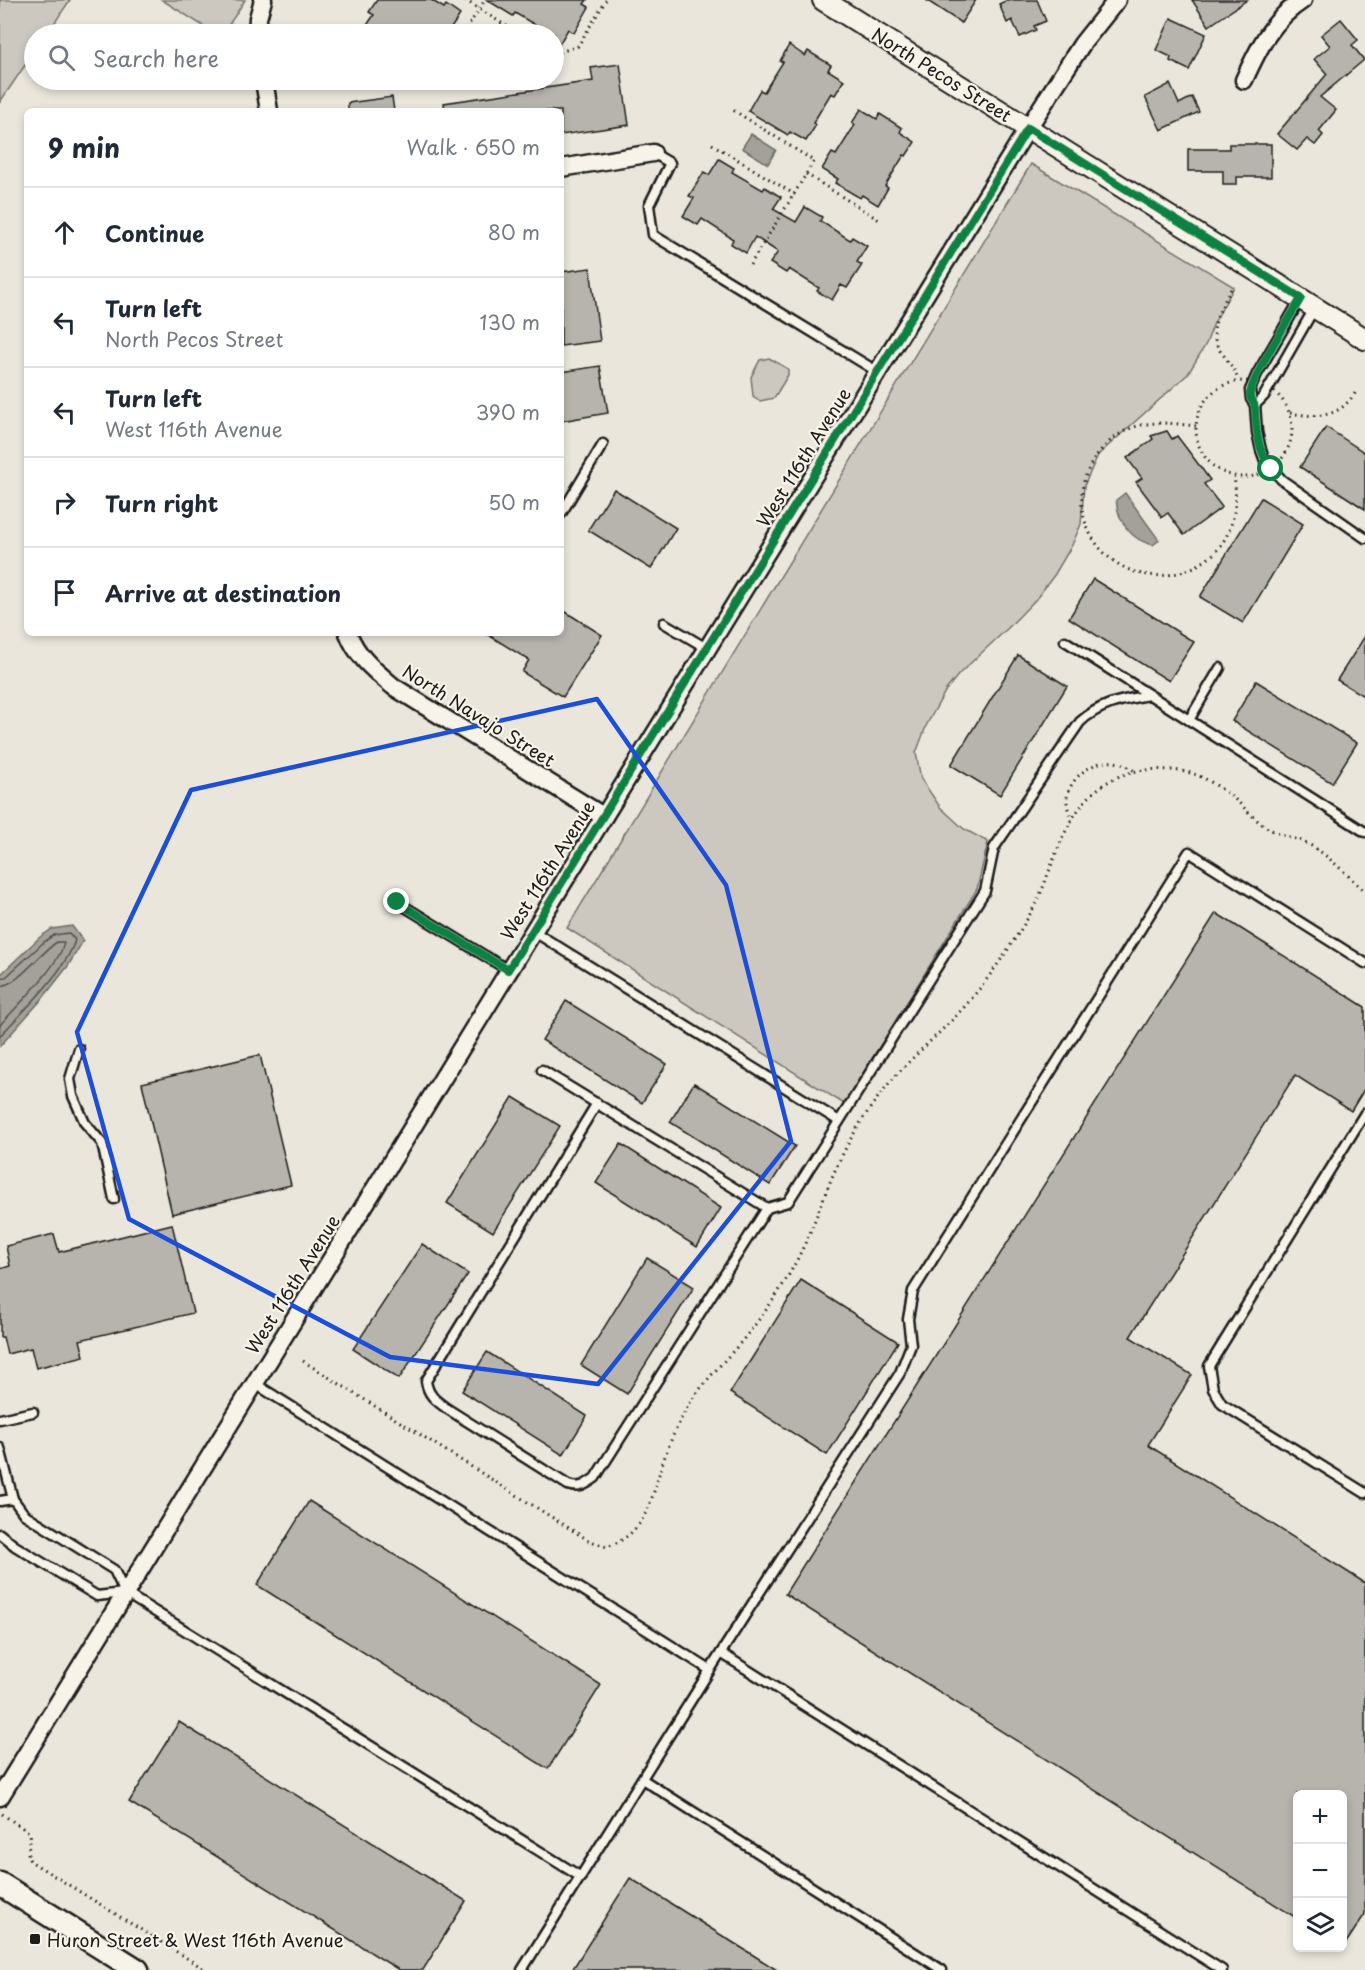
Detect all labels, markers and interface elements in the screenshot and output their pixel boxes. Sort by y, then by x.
street label: North Pecos Street [867,20,1017,128]
search box [24,24,564,90]
icon: search [45,41,78,74]
text: Search here [93,41,219,74]
text: 9 min [48,128,120,167]
text: Walk · 650 m [406,132,540,162]
icon: ahead [48,216,81,249]
text: Continue [105,216,204,249]
text: 80 m [488,217,540,247]
text: Turn left [105,291,202,324]
icon: left [48,306,81,339]
text: 130 m [480,307,540,337]
text: North Pecos Street [105,324,283,354]
text: Turn left [105,381,202,414]
street label: West 116th Avenue [749,382,857,532]
icon: left [48,396,81,429]
text: 390 m [476,397,540,427]
text: West 116th Avenue [105,414,283,444]
route start [1257,455,1283,481]
icon: right [48,486,81,519]
text: Turn right [105,486,218,519]
text: 50 m [488,487,540,517]
icon: arrive [48,576,81,609]
text: Arrive at destination [105,576,341,609]
street label: North Navajo Street [397,657,561,773]
street label: West 116th Avenue [493,795,601,945]
route end [383,888,409,914]
street label: West 116th Avenue [238,1209,346,1359]
map controls [1293,1790,1347,1952]
button: + [1293,1790,1347,1844]
button: − [1293,1844,1347,1898]
button: layers [1293,1898,1347,1952]
place label: Huron Street & West 116th Avenue [47,1926,344,1953]
marker: Huron Street & West 116th Avenue [28,1932,42,1946]

